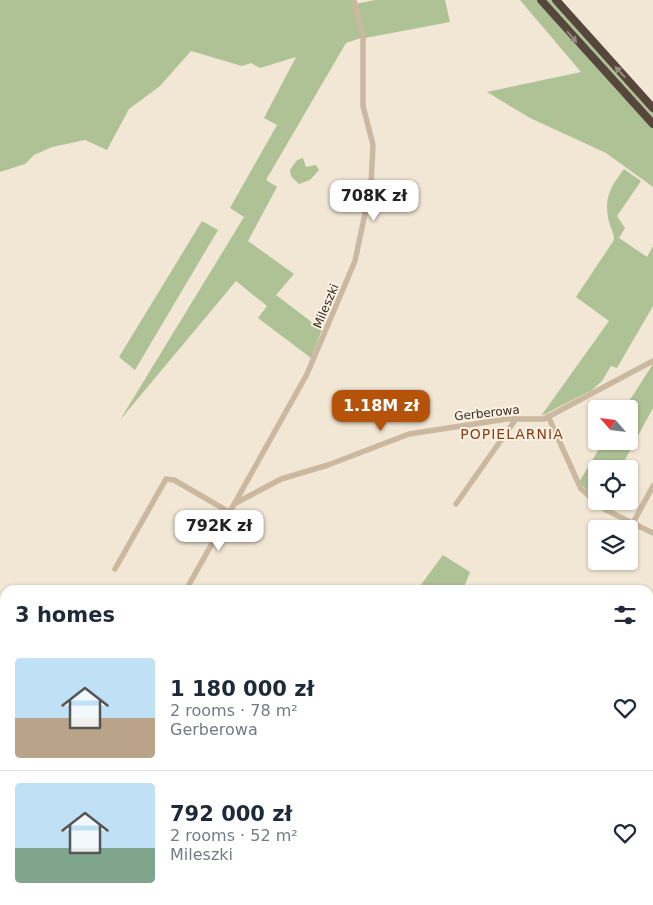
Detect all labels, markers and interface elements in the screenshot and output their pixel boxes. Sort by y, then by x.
one-way arrow [567,30,578,43]
one-way arrow [614,67,626,79]
pin: 708K zł [328,180,420,222]
text: 708K zł [341,186,407,205]
street label: Mileszki [310,282,342,330]
pin: 1.18M zł [329,390,433,432]
text: 1.18M zł [343,396,419,415]
north arrow [588,400,638,450]
map controls [588,400,638,570]
street label: Gerberowa [454,403,520,423]
district label: POPIELARNIA [460,426,564,442]
button: locate [588,460,638,510]
pin: 792K zł [173,510,265,552]
text: 792K zł [186,516,252,535]
button: layers [588,520,638,570]
icon: filters [611,601,639,629]
text: 3 homes [15,603,115,627]
text: 1 180 000 zł [170,677,314,701]
icon: home [55,678,115,738]
icon: heart [611,694,639,722]
text: 2 rooms · 78 m² [170,701,298,720]
text: Gerberowa [170,720,258,739]
text: 792 000 zł [170,802,292,826]
icon: home [55,803,115,863]
icon: heart [611,819,639,847]
text: 2 rooms · 52 m² [170,826,298,845]
text: Mileszki [170,845,233,864]

